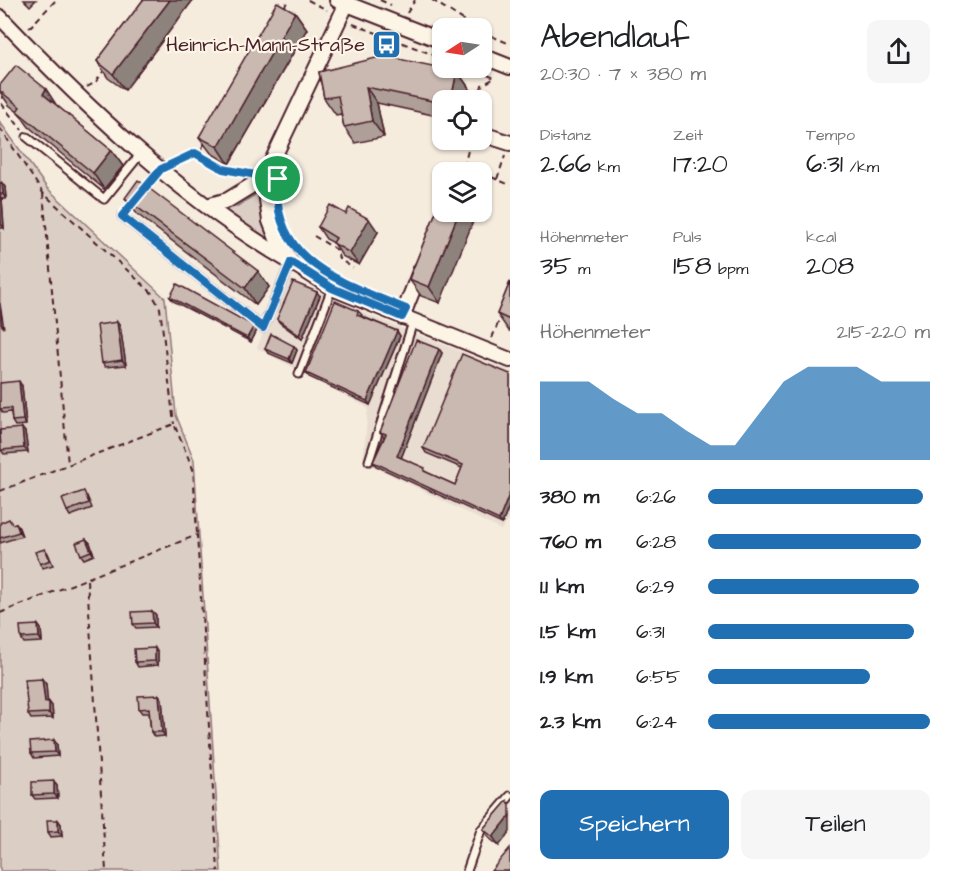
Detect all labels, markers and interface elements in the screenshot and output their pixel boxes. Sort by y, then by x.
text: Abendlauf [540,14,689,60]
north arrow [432,18,492,78]
map controls [432,18,492,222]
button: share [867,20,930,83]
bus stop icon: Heinrich-Mann-Straße [370,28,402,60]
place label: Heinrich-Mann-Straße [166,31,365,59]
text: 20:30 · 7 × 380 m [540,60,706,88]
button: locate [432,90,492,150]
text: Distanz [540,124,591,146]
text: Zeit [673,124,703,146]
text: Tempo [806,124,855,146]
text: 2.66 [540,146,591,182]
text: 17:20 [673,146,728,182]
text: 6:31 [806,146,843,182]
pin [252,153,303,204]
text: km [591,156,620,178]
text: /km [843,156,879,178]
icon: arrive [261,162,294,195]
button: layers [432,162,492,222]
text: Höhenmeter [540,226,628,248]
text: Puls [673,226,702,248]
text: kcal [806,226,837,248]
text: 35 [540,248,572,284]
text: 158 [673,248,712,284]
text: 208 [806,248,854,284]
text: m [572,258,591,280]
text: bpm [712,258,748,280]
text: Höhenmeter [540,318,650,346]
text: 215–220 m [837,318,930,346]
text: 380 m [540,483,599,511]
text: 6:26 [636,483,676,511]
text: 760 m [540,528,601,556]
text: 6:28 [636,528,676,556]
text: 1.1 km [540,573,584,601]
text: 6:29 [636,573,675,601]
text: 1.5 km [540,618,595,646]
text: 6:31 [636,618,665,646]
text: 1.9 km [540,663,593,691]
text: 6:55 [636,663,680,691]
text: 2.3 km [540,708,600,736]
text: 6:24 [636,708,677,736]
button: Speichern [540,790,729,859]
button: Teilen [741,790,930,859]

